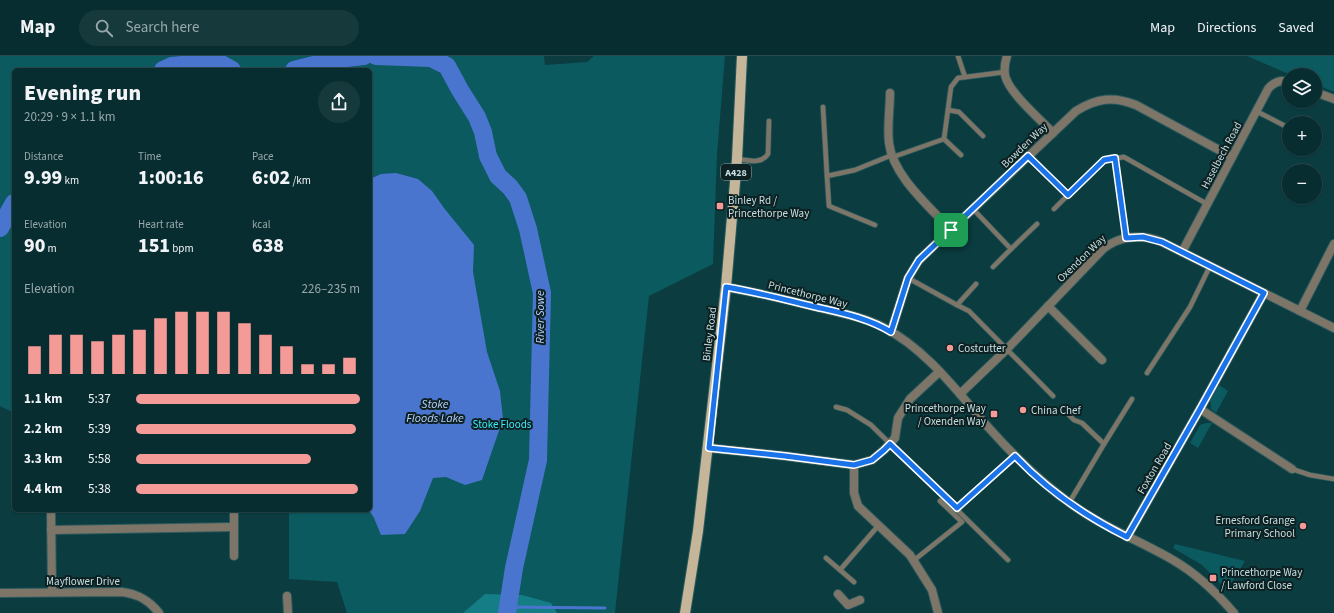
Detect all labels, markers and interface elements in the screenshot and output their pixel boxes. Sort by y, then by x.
search box [79,10,359,46]
text: Map [20,14,55,41]
icon: search [93,17,115,39]
text: Search here [125,17,199,38]
text: Map [1150,18,1175,38]
text: Directions [1197,18,1256,38]
text: Saved [1278,18,1314,38]
map controls [1282,68,1322,204]
button: layers [1282,68,1322,108]
text: Evening run [24,77,141,109]
button: share [318,81,360,123]
text: 20:29 · 9 × 1.1 km [24,108,116,126]
button: + [1282,116,1322,156]
street label: Bowden Way [998,119,1051,171]
street label: Haselbech Road [1197,119,1245,191]
text: Distance [24,149,63,164]
text: Time [138,149,161,164]
text: Pace [252,149,274,164]
text: 9.99 [24,164,62,192]
text: 1:00:16 [138,164,204,192]
text: 6:02 [252,164,290,192]
road number: A428 [721,164,751,180]
button: − [1282,164,1322,204]
text: km [62,173,79,188]
text: /km [290,173,311,188]
place label: Binley Rd / Princethorpe Way [728,193,809,221]
marker: Binley Rd / Princethorpe Way [715,201,725,211]
pin [934,213,968,247]
text: Elevation [24,217,67,232]
text: Heart rate [138,217,184,232]
text: kcal [252,217,271,232]
icon: arrive [940,219,962,241]
street label: Oxendon Way [1054,231,1109,286]
text: 90 [24,232,45,260]
text: 151 [138,232,170,260]
text: 638 [252,232,284,260]
text: m [45,241,57,256]
text: bpm [170,241,194,256]
street label: Princethorpe Way [767,277,849,312]
text: Elevation [24,280,75,298]
text: 226–235 m [302,280,360,298]
water label: River Sowe [532,290,549,344]
street label: Binley Road [699,306,720,362]
place label: Costcutter [958,341,1006,356]
marker: Costcutter [945,343,955,353]
text: 1.1 km [24,390,63,408]
text: 5:37 [88,390,111,408]
water label: Stoke Floods Lake [406,396,464,427]
place label: Princethorpe Way / Oxenden Way [905,401,986,429]
place label: China Chef [1031,403,1081,418]
marker: China Chef [1018,405,1028,415]
marker: Princethorpe Way / Oxenden Way [989,409,999,419]
park label: Stoke Floods [473,417,532,432]
text: 2.2 km [24,420,63,438]
text: 5:39 [88,420,111,438]
street label: Foxton Road [1134,440,1175,497]
text: 3.3 km [24,450,63,468]
text: 5:58 [88,450,111,468]
text: 4.4 km [24,480,63,498]
text: 5:38 [88,480,111,498]
place label: Ernesford Grange Primary School [1215,513,1296,541]
marker: Ernesford Grange Primary School [1298,521,1308,531]
place label: Princethorpe Way / Lawford Close [1221,565,1302,593]
marker: Princethorpe Way / Lawford Close [1208,573,1218,583]
street label: Mayflower Drive [46,574,120,589]

